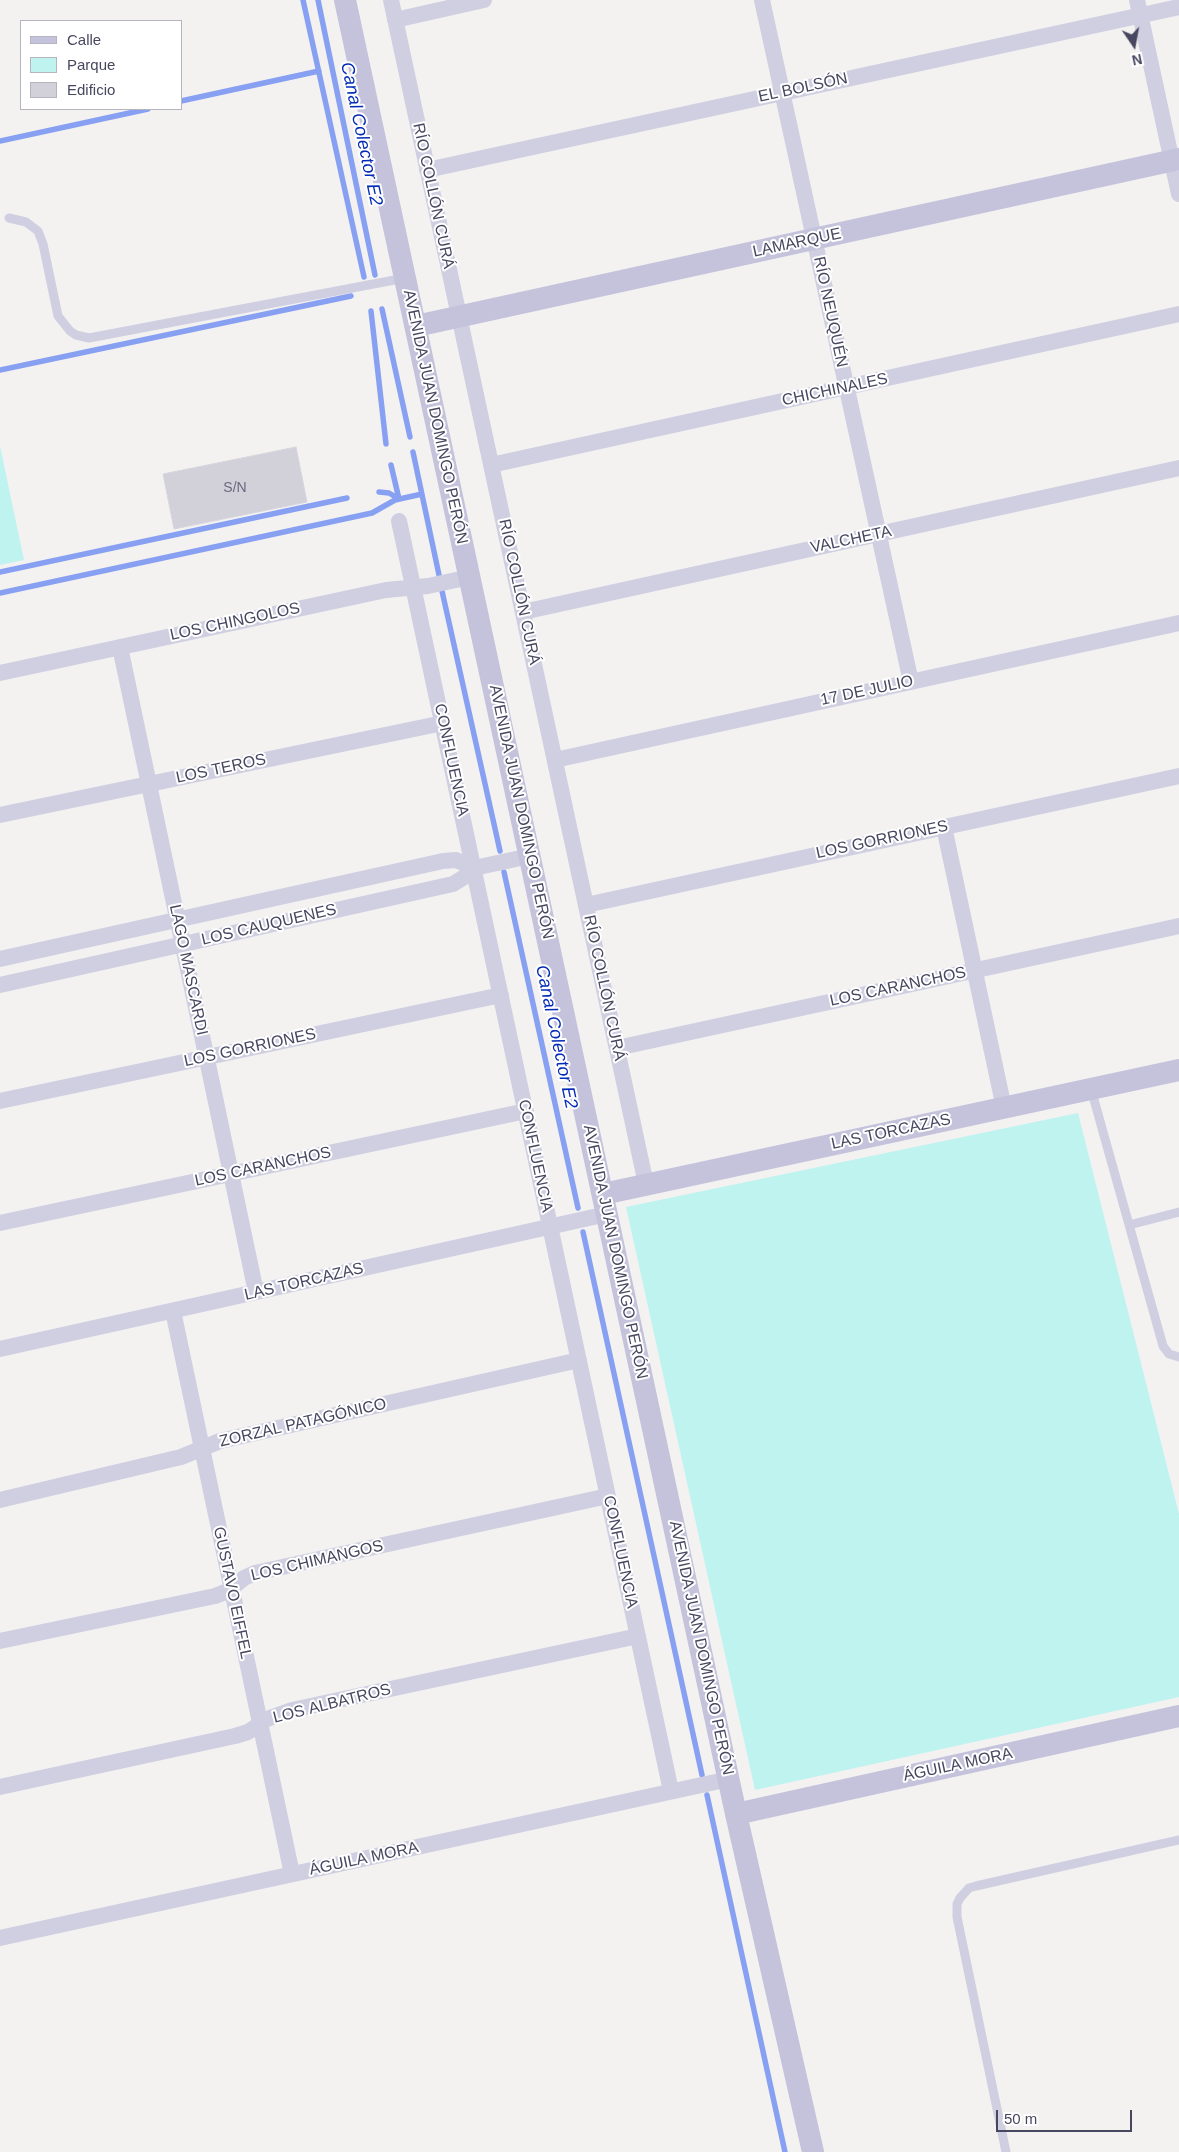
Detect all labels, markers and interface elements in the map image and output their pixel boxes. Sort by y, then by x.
legend [20,20,182,110]
north arrow [1109,20,1159,70]
text: Calle [67,31,101,48]
text: N [1131,51,1144,69]
text: Parque [67,56,115,73]
water label: Canal Colector E2 [335,60,387,208]
street label: EL BOLSÓN [757,69,849,107]
text: Edificio [67,81,115,98]
street label: RÍO COLLÓN CURÁ [408,121,458,271]
street label: LAMARQUE [751,224,843,262]
street label: RÍO NEUQUÉN [809,255,851,369]
street label: AVENIDA JUAN DOMINGO PERÓN [399,288,471,546]
street label: CHICHINALES [780,369,890,411]
house number: S/N [223,480,247,496]
street label: RÍO COLLÓN CURÁ [494,517,544,667]
street label: VALCHETA [809,522,893,558]
street label: LOS CHINGOLOS [168,599,302,645]
street label: 17 DE JULIO [819,672,915,710]
street label: AVENIDA JUAN DOMINGO PERÓN [485,683,557,941]
street label: CONFLUENCIA [430,702,472,818]
street label: LOS TEROS [174,750,268,788]
street label: LOS GORRIONES [814,817,950,863]
street label: LOS CAUQUENES [200,900,338,950]
street label: LAGO MASCARDI [165,903,211,1037]
street label: RÍO COLLÓN CURÁ [579,913,629,1063]
water label: Canal Colector E2 [530,963,582,1111]
street label: LOS CARANCHOS [828,963,968,1011]
street label: LOS GORRIONES [182,1025,318,1071]
street label: CONFLUENCIA [514,1098,556,1214]
street label: LAS TORCAZAS [830,1110,952,1154]
street label: AVENIDA JUAN DOMINGO PERÓN [579,1123,651,1381]
street label: LOS CARANCHOS [193,1143,333,1191]
street label: LAS TORCAZAS [243,1259,365,1305]
street label: ZORZAL PATAGÓNICO [218,1394,388,1452]
street label: CONFLUENCIA [599,1494,641,1610]
street label: AVENIDA JUAN DOMINGO PERÓN [665,1519,737,1777]
street label: GUSTAVO EIFFEL [209,1525,255,1661]
street label: LOS CHIMANGOS [249,1536,385,1586]
street label: LOS ALBATROS [271,1680,393,1728]
street label: ÁGUILA MORA [902,1744,1014,1786]
street label: ÁGUILA MORA [308,1838,420,1880]
scale bar [999,2100,1135,2132]
text: 50 m [1004,2110,1037,2127]

